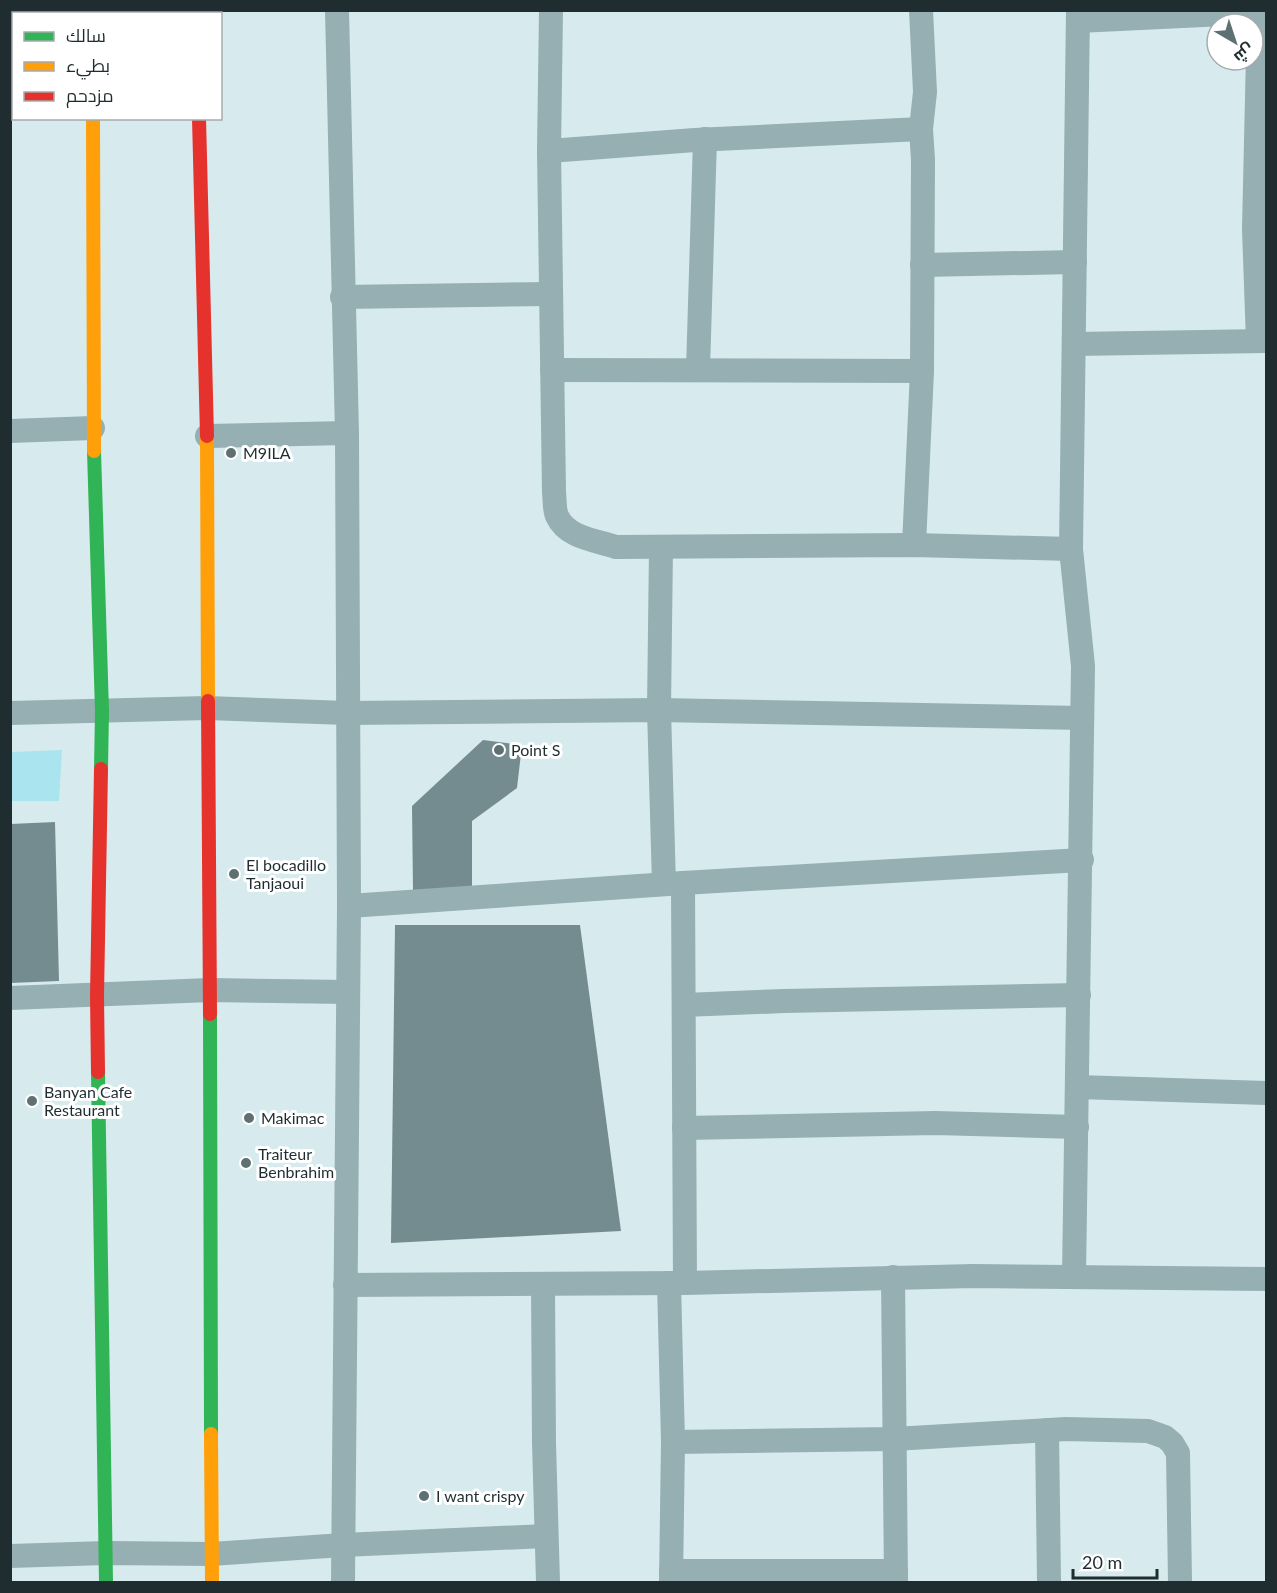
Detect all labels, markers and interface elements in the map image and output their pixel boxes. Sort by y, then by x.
legend [12,12,222,120]
north arrow [1205,12,1265,72]
text: سالك [66,24,106,46]
text: ش [1230,39,1259,68]
text: بطيء [66,54,110,80]
text: مزدحم [66,84,114,108]
place label: M9ILA [243,443,291,462]
marker: M9ILA [224,446,238,460]
place label: Point S [511,740,560,759]
marker: Point S [492,743,506,757]
place label: El bocadillo Tanjaoui [246,855,326,892]
marker: El bocadillo Tanjaoui [227,867,241,881]
place label: Banyan Cafe Restaurant [44,1082,132,1119]
marker: Banyan Cafe Restaurant [25,1094,39,1108]
place label: Makimac [261,1108,325,1127]
marker: Makimac [242,1111,256,1125]
place label: Traiteur Benbrahim [258,1144,334,1181]
marker: Traiteur Benbrahim [239,1156,253,1170]
place label: I want crispy [436,1486,525,1505]
marker: I want crispy [417,1489,431,1503]
scale bar [1073,1542,1157,1580]
text: 20 m [1082,1551,1122,1573]

